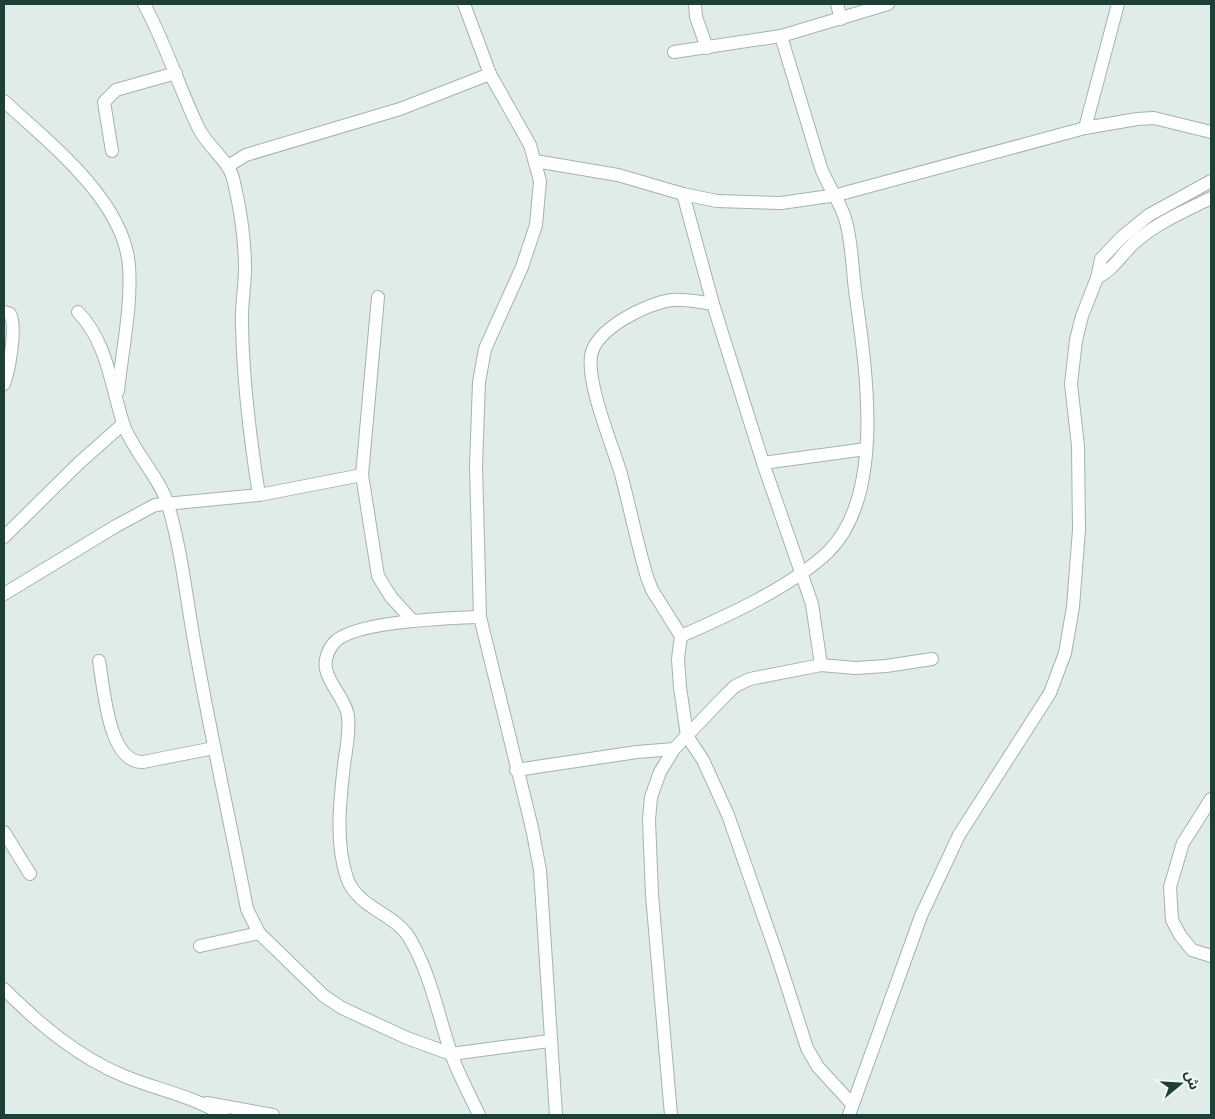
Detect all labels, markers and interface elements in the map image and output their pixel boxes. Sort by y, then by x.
north arrow [1155,1059,1205,1109]
text: ش [1182,1068,1204,1092]

